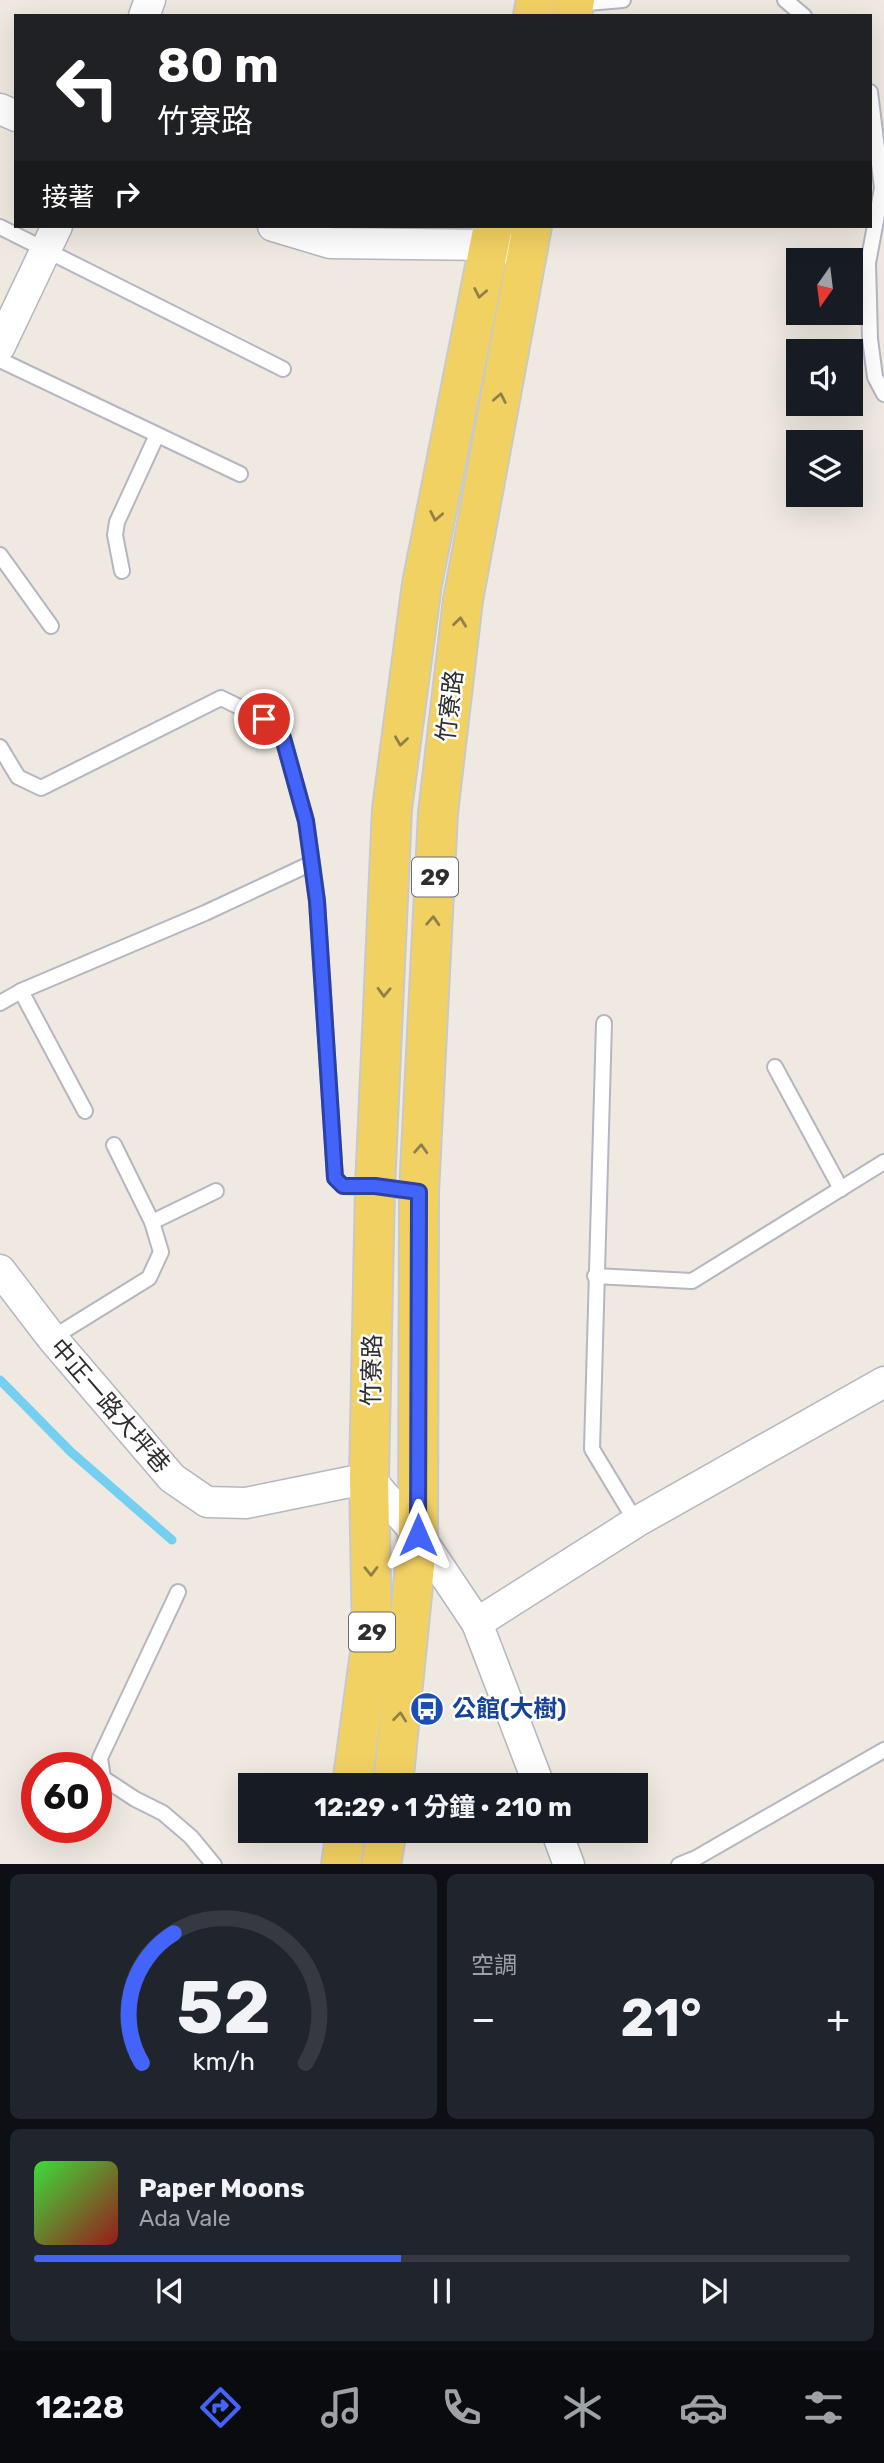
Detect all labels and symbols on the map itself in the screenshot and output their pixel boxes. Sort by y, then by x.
north arrow [786,248,863,326]
one-way arrow [473,287,488,299]
one-way arrow [492,392,507,404]
one-way arrow [429,510,444,522]
one-way arrow [453,616,468,628]
street label: 竹寮路 [432,669,468,743]
pin [234,689,294,749]
one-way arrow [394,735,409,746]
road number: 29 [412,858,458,897]
one-way arrow [425,916,440,927]
one-way arrow [376,987,391,998]
one-way arrow [414,1143,429,1154]
street label: 中正一路大坪巷 [44,1333,176,1479]
street label: 竹寮路 [357,1334,387,1406]
position arrow [381,1498,455,1572]
one-way arrow [363,1566,378,1577]
road number: 29 [349,1612,395,1652]
bus stop icon: 公館(大樹) [408,1690,446,1728]
place label: 公館(大樹) [452,1695,566,1723]
one-way arrow [392,1711,407,1723]
speed limit sign: 60 [21,1752,112,1843]

